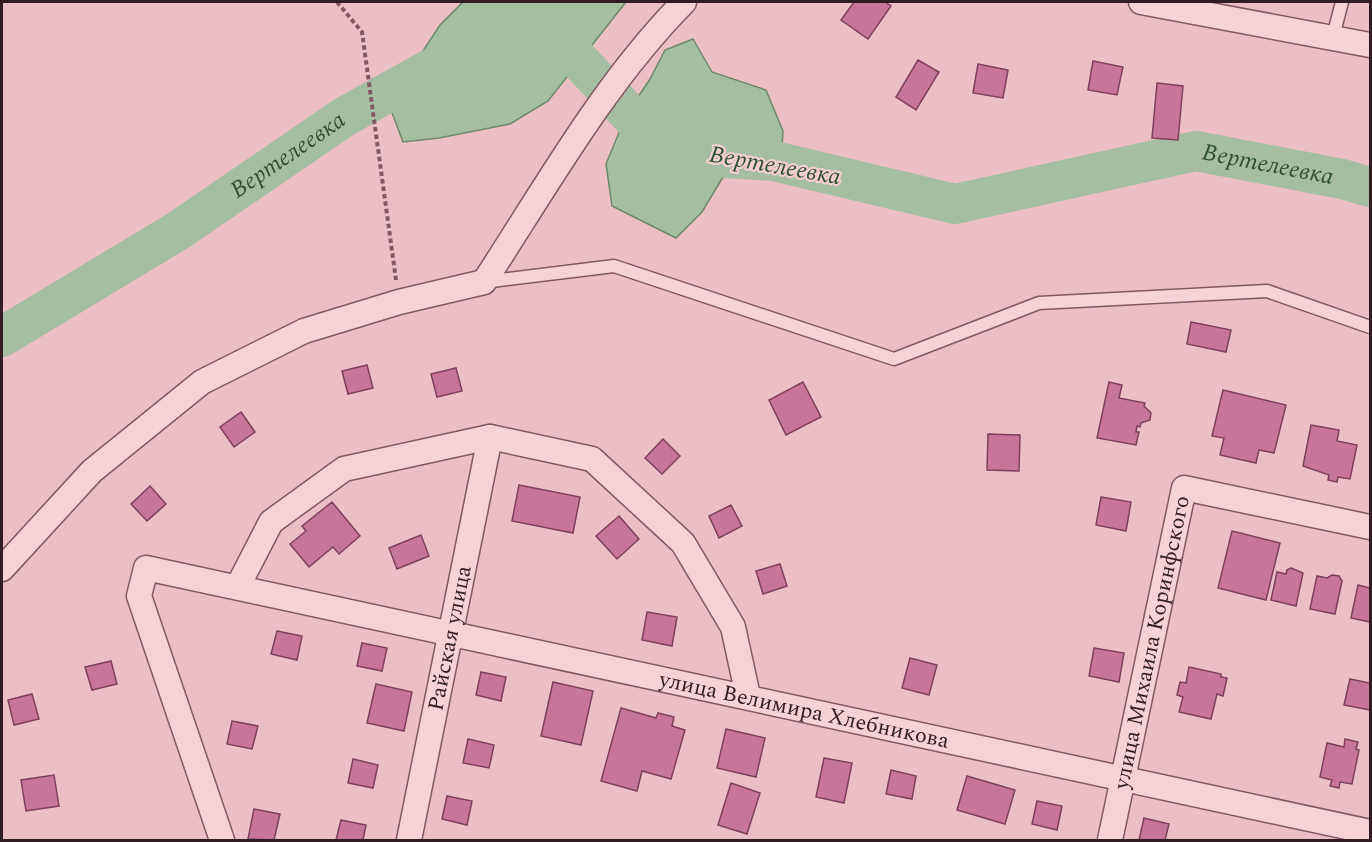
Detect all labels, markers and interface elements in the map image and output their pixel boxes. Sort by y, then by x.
water label: Вертелеевка [223,103,353,208]
water label: Вертелеевка [1199,135,1337,195]
water label: Вертелеевка [706,137,844,195]
street label: улица Михаила Коринфского [1104,492,1199,793]
street label: Райская улица [419,562,480,714]
street label: улица Велимира Хлебникова [655,662,953,757]

